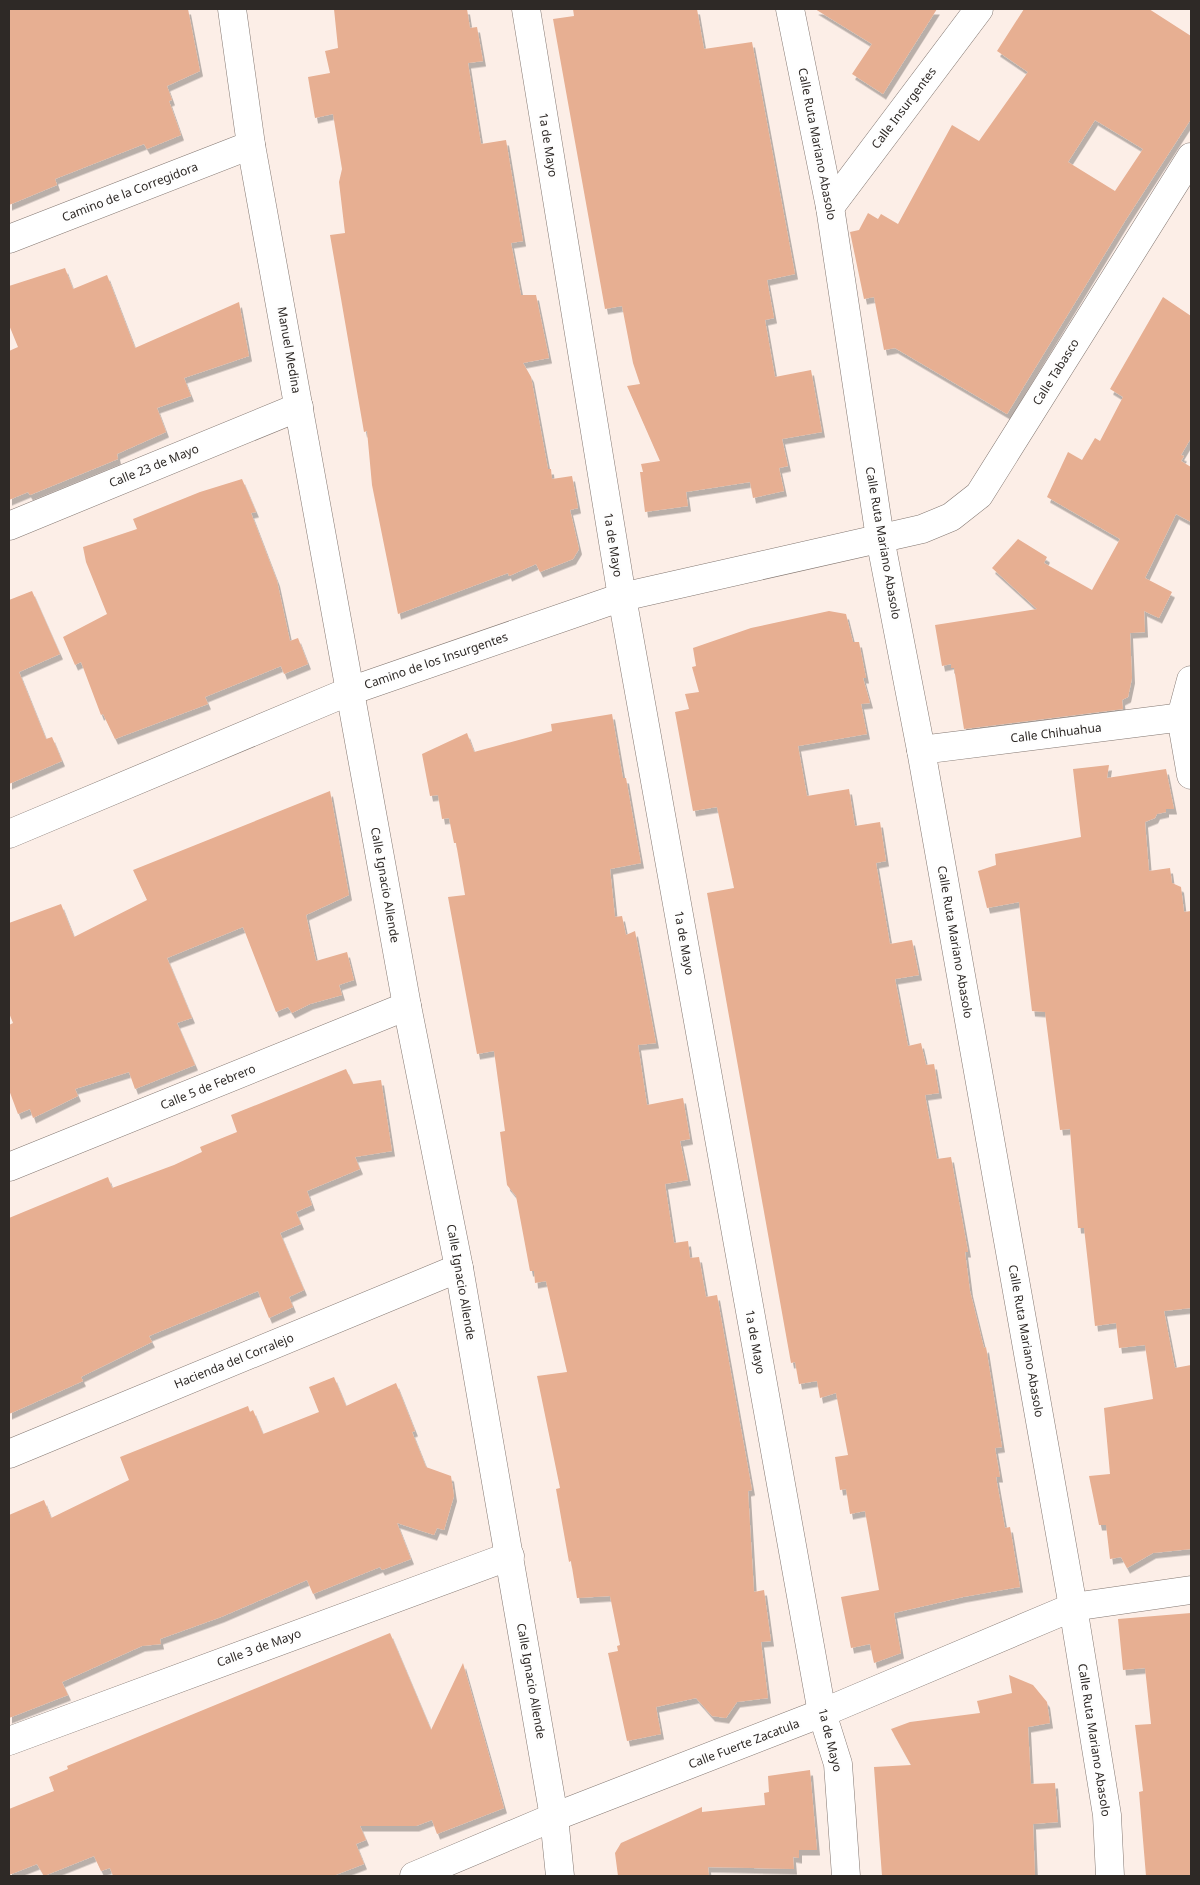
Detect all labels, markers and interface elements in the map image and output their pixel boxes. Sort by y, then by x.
street label: Calle Insurgentes [867,63,940,152]
street label: Calle Ruta Mariano Abasolo [794,66,841,222]
street label: 1a de Mayo [535,111,562,178]
street label: Camino de la Corregidora [59,158,200,225]
street label: Manuel Medina [274,305,305,395]
street label: Calle Tabasco [1028,335,1083,408]
street label: Calle 23 de Mayo [106,440,201,491]
street label: Calle Ruta Mariano Abasolo [862,465,905,621]
street label: 1a de Mayo [600,511,627,578]
street label: Camino de los Insurgentes [362,628,510,693]
street label: Calle Chihuahua [1009,718,1102,747]
street label: Calle Ignacio Allende [367,826,404,944]
street label: Calle Ruta Mariano Abasolo [934,864,977,1020]
street label: 1a de Mayo [670,909,699,976]
street label: Calle 5 de Febrero [158,1060,258,1113]
street label: Calle Ignacio Allende [443,1223,480,1341]
street label: Calle Ruta Mariano Abasolo [1005,1263,1048,1419]
street label: 1a de Mayo [741,1308,770,1375]
street label: Hacienda del Corralejo [171,1329,296,1392]
street label: Calle Ignacio Allende [513,1622,550,1740]
street label: Calle 3 de Mayo [214,1624,303,1671]
street label: Calle Ruta Mariano Abasolo [1074,1662,1115,1818]
street label: 1a de Mayo [814,1706,847,1773]
street label: Calle Fuerte Zacatula [686,1715,802,1773]

